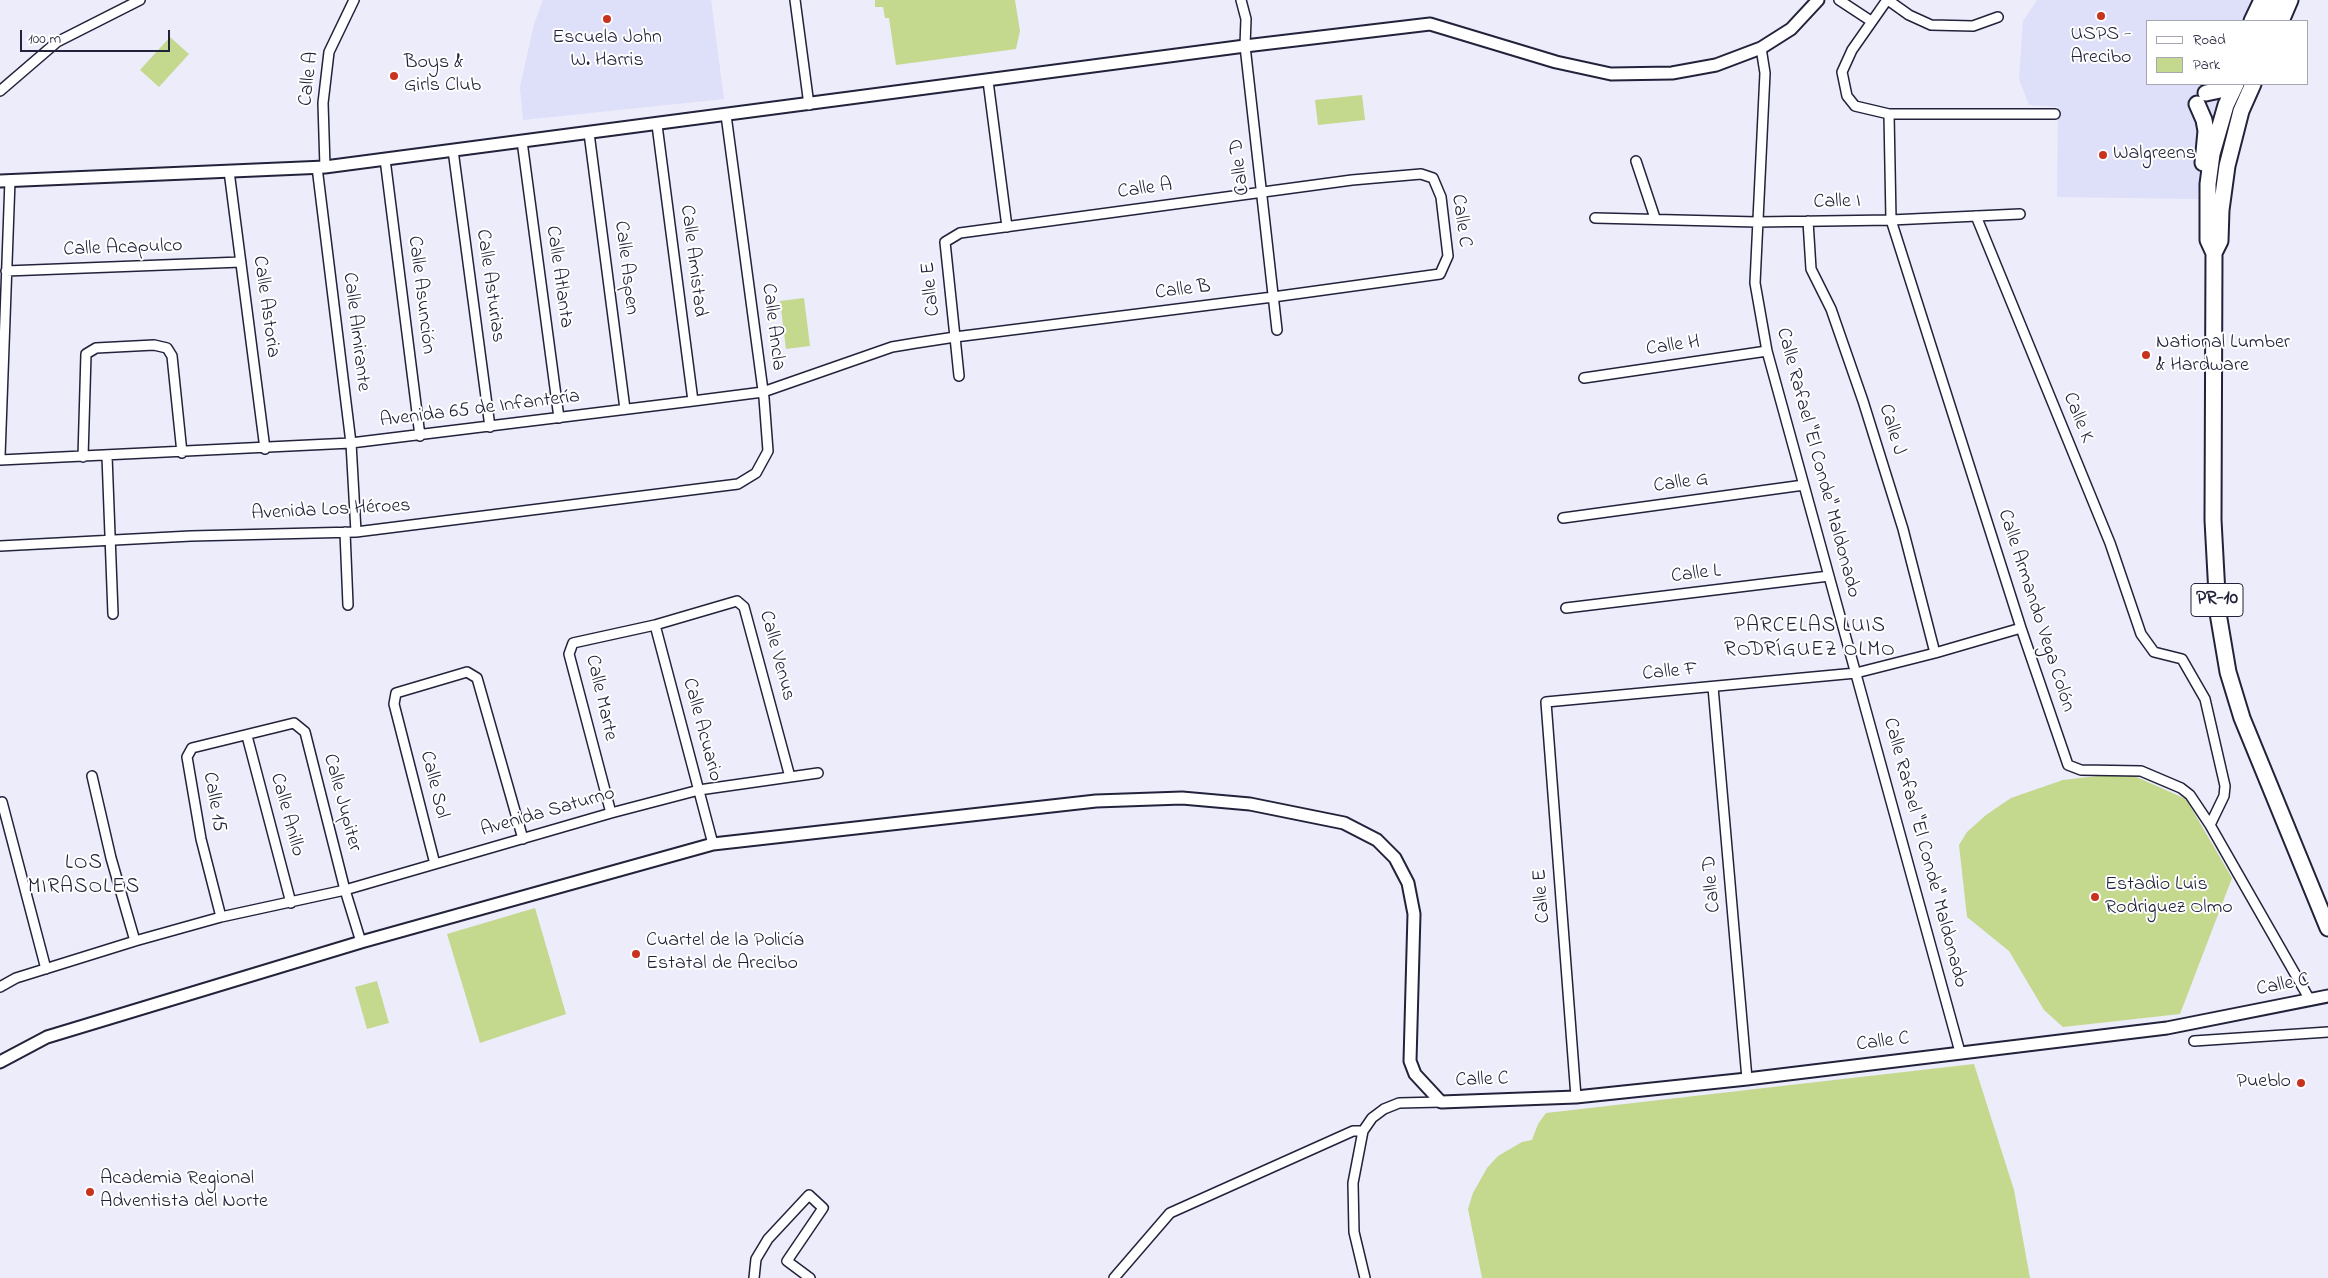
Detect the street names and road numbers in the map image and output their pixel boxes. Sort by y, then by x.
street label: Calle A [295,50,325,108]
street label: Calle D [1226,137,1256,197]
street label: Calle A [1116,174,1174,206]
street label: Calle I [1813,191,1861,215]
street label: Calle C [1444,193,1476,249]
street label: Calle Amistad [673,204,711,318]
street label: Calle Aspen [607,220,643,316]
street label: Calle Atlanta [539,224,577,330]
street label: Calle Asturias [469,228,509,344]
street label: Calle Acapulco [63,235,183,263]
street label: Calle Asunción [401,235,439,355]
street label: Calle Astoria [246,254,284,360]
street label: Calle E [917,261,947,317]
street label: Calle Almirante [336,271,374,393]
street label: Calle B [1154,276,1212,306]
street label: Calle Ancla [755,282,789,372]
street label: Calle Rafael "El Conde" Maldonado [1769,325,1865,601]
street label: Calle H [1645,331,1701,363]
street label: Avenida 65 de Infantería [379,386,581,434]
street label: Calle K [2056,389,2098,447]
street label: Calle J [1872,402,1910,458]
street label: Calle G [1652,468,1710,500]
street label: Avenida Los Héroes [251,495,411,527]
street label: Calle Armando Vega Colón [1991,507,2079,715]
street label: Calle L [1670,560,1722,590]
road number: PR-10 [2191,584,2243,616]
street label: Calle Venus [752,608,800,704]
street label: Calle Marte [578,653,622,743]
street label: Calle F [1641,659,1699,687]
street label: Calle Acuario [676,676,726,784]
street label: Calle Rafael "El Conde" Maldonado [1876,715,1972,991]
street label: Calle Sol [413,749,453,821]
street label: Calle Jupiter [316,752,366,854]
street label: Calle 15 [196,770,230,834]
street label: Calle Anillo [263,771,309,859]
street label: Avenida Saturno [478,782,618,844]
street label: Calle D [1699,854,1727,914]
street label: Calle E [1529,868,1557,924]
street label: Calle C [2254,969,2312,1003]
street label: Calle C [1855,1028,1911,1058]
street label: Calle C [1455,1068,1509,1094]

